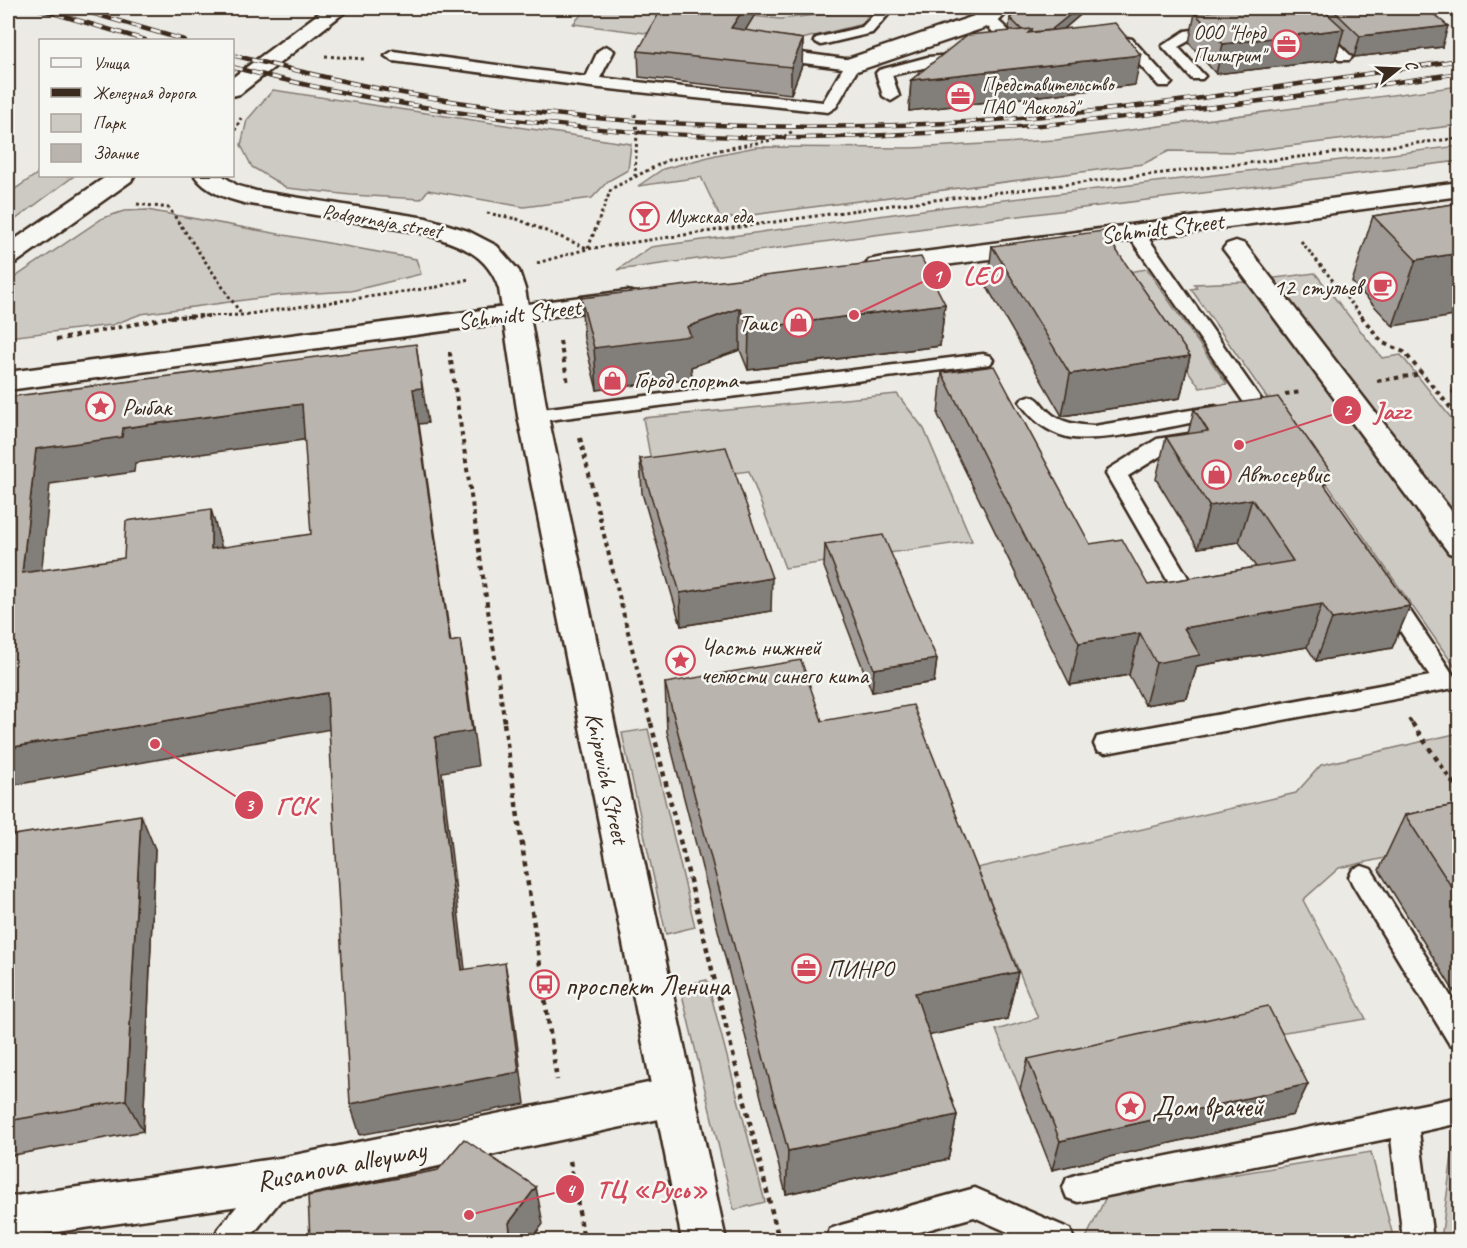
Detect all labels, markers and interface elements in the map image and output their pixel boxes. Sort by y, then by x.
place label: ООО "Норд Пилигрим" [1193,20,1269,68]
office icon: ООО "Норд Пилигрим" [1270,28,1302,60]
legend [39,39,234,177]
north arrow [1368,39,1428,99]
text: Улица [93,52,130,74]
text: С [1401,58,1423,74]
place label: Представительство ПАО "Аскольд" [982,72,1115,120]
office icon: Представительство ПАО "Аскольд" [945,80,977,112]
text: Железная дорога [93,82,197,105]
text: Парк [93,112,127,134]
text: Здание [93,142,139,164]
street label: Podgornaja street [321,198,447,244]
bar icon: Мужская еда [629,200,661,232]
place label: Мужская еда [666,204,755,229]
street label: Schmidt Street [1099,205,1227,250]
callout: LEO [922,253,1013,297]
text: LEO [963,259,1004,292]
text: 1 [933,265,943,287]
cafe icon: 12 стульев [1367,271,1399,303]
place label: 12 стульев [1273,272,1366,302]
street label: Schmidt Street [456,291,584,336]
shop icon: Таис [782,307,814,339]
place label: Таис [739,308,778,338]
shop icon: Город спорта [597,364,629,396]
place label: Город спорта [634,365,739,395]
callout: Jazz [1332,388,1422,432]
place icon: Рыбак [85,391,117,423]
place label: Рыбак [122,392,173,422]
text: Jazz [1372,394,1413,427]
text: 2 [1343,399,1353,421]
shop icon: Автосервис [1200,458,1232,490]
place label: Автосервис [1237,459,1331,489]
place label: Часть нижней челюсти синего кита [701,632,870,690]
place icon: Часть нижней челюсти синего кита [664,645,696,677]
street label: Knipovich Street [578,710,636,848]
callout: ГСК [234,783,328,827]
text: ГСК [276,789,320,822]
text: 3 [245,794,255,816]
office icon: ПИНРО [790,953,822,985]
place label: ПИНРО [827,954,896,984]
place label: проспект Ленина [565,968,731,1003]
bus stop icon: проспект Ленина [528,969,560,1001]
place label: Дом врачей [1152,1089,1265,1124]
place icon: Дом врачей [1115,1090,1147,1122]
street label: Rusanova alleyway [253,1131,431,1199]
callout: ТЦ «Русь» [555,1167,720,1211]
text: ТЦ «Русь» [596,1173,708,1206]
text: 4 [566,1179,576,1201]

